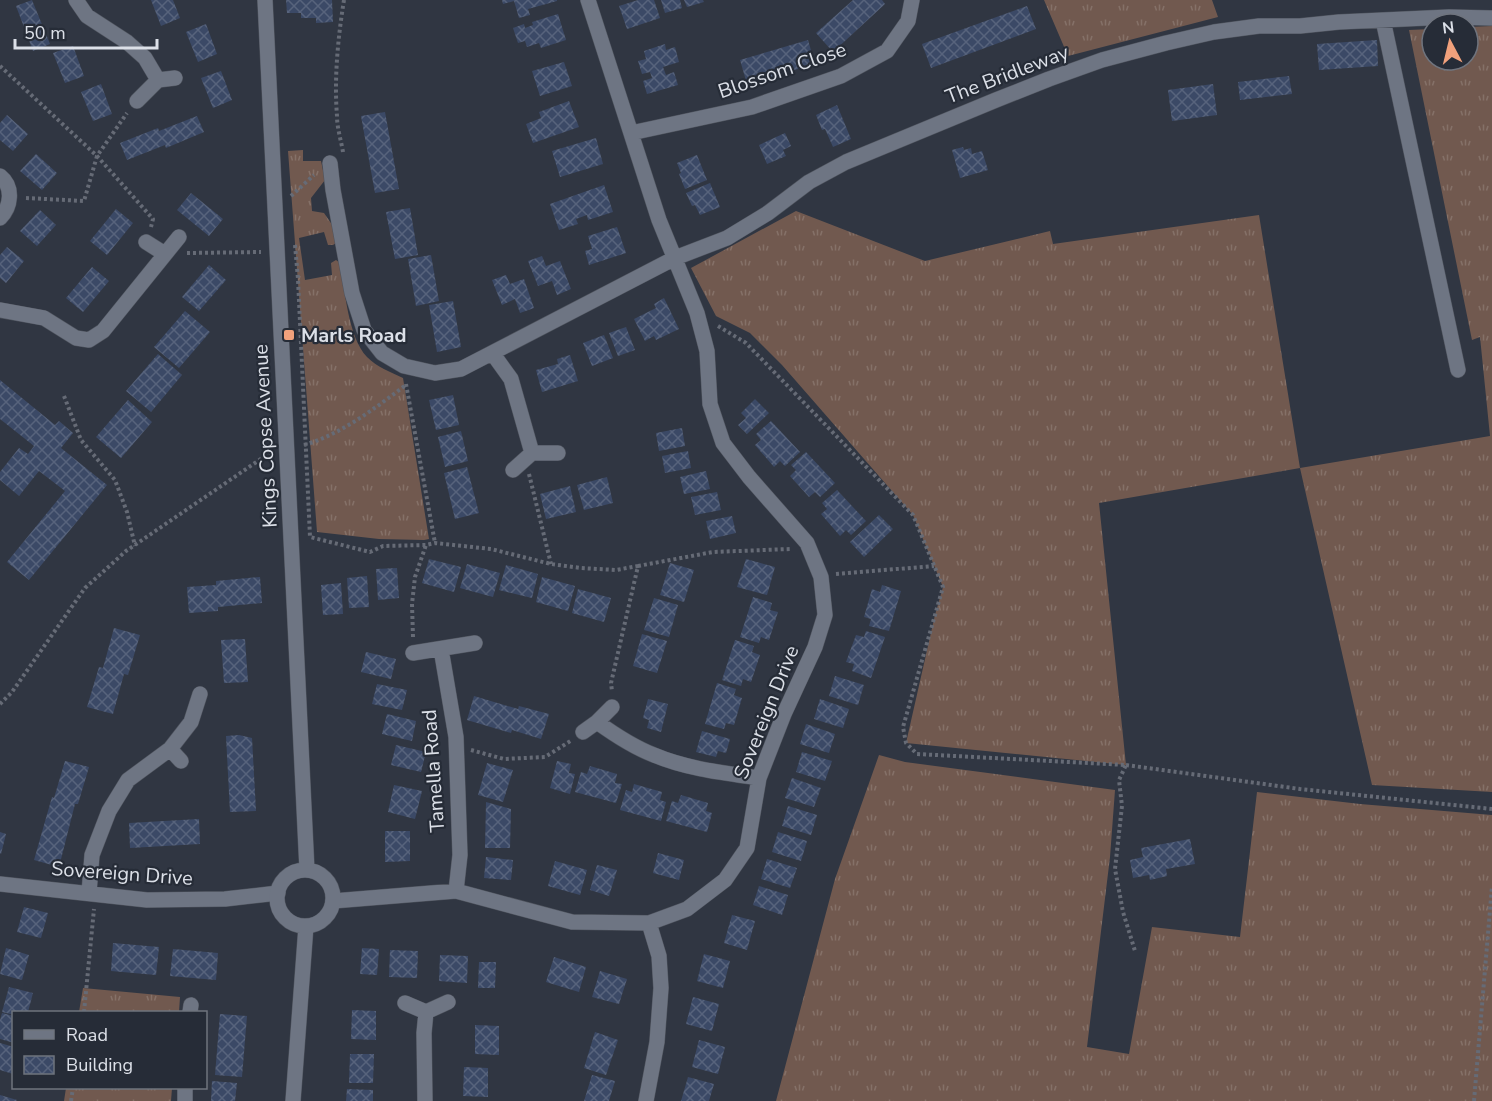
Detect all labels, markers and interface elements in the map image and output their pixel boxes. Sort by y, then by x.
scale bar [15,12,158,50]
north arrow [1420,12,1480,72]
text: N [1441,16,1456,40]
text: 50 m [24,21,66,45]
street label: Blossom Close [715,36,850,105]
street label: The Bridleway [942,38,1073,110]
place label: Marls Road [301,322,407,349]
marker: Marls Road [282,328,296,342]
street label: Kings Copse Avenue [247,343,284,529]
street label: Sovereign Drive [727,641,806,783]
street label: Tamella Road [416,709,451,833]
street label: Sovereign Drive [50,855,194,892]
legend [12,1011,207,1089]
text: Road [66,1023,108,1047]
text: Building [66,1053,133,1077]

